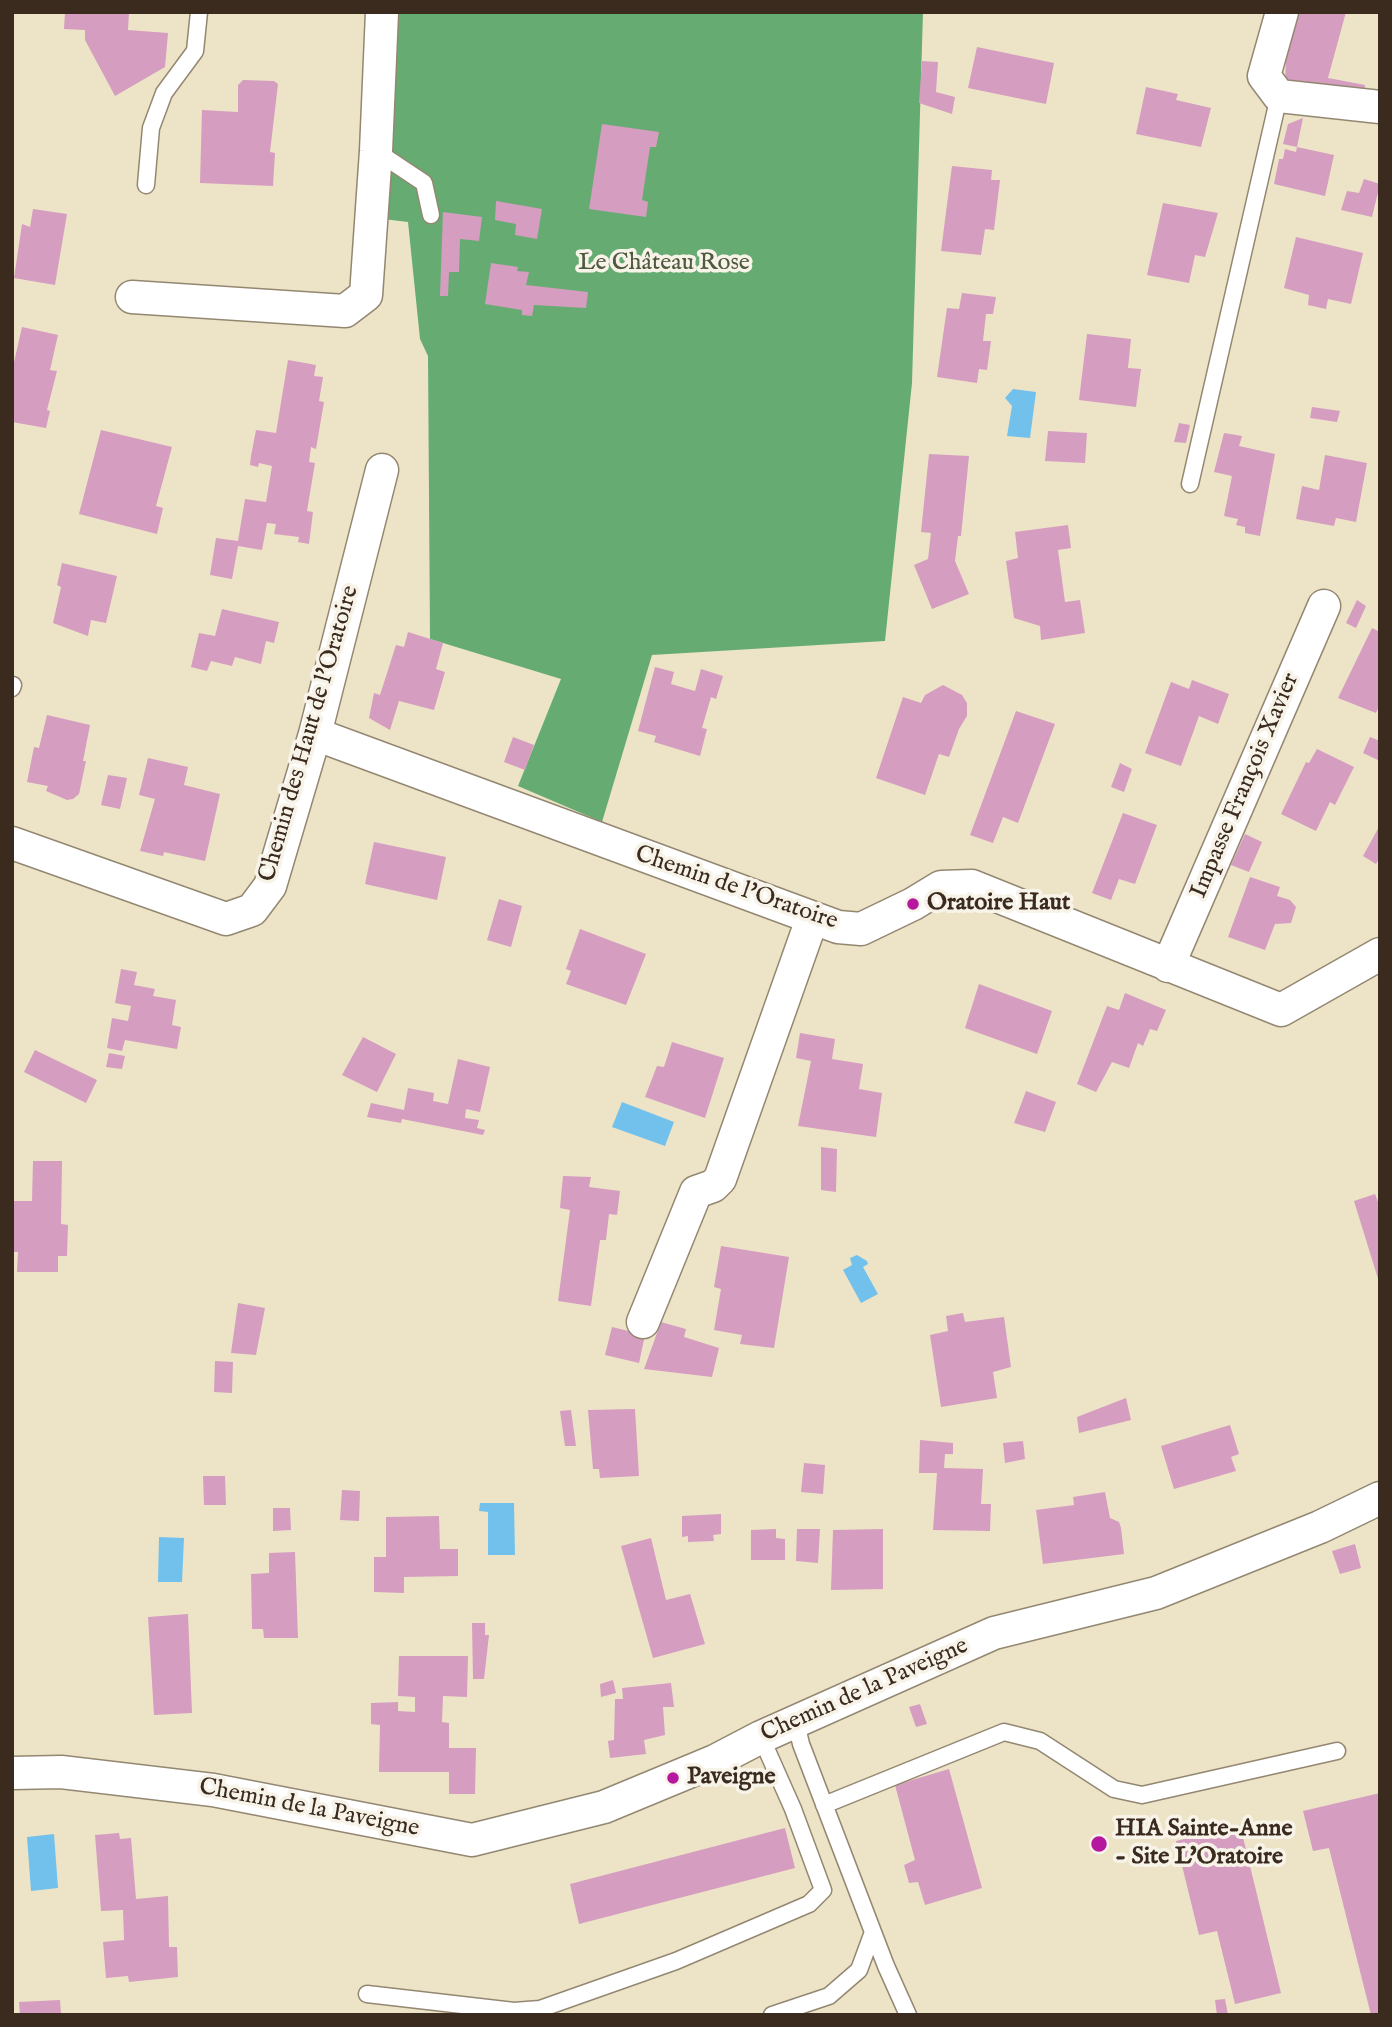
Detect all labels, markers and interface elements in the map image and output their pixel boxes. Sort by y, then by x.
park label: Le Château Rose [578,250,750,278]
street label: Chemin des Haut de l'Oratoire [254,583,366,885]
street label: Impasse François Xavier [1186,669,1306,903]
street label: Chemin de l'Oratoire [631,841,841,937]
place label: Oratoire Haut [927,890,1070,918]
marker: Oratoire Haut [905,896,921,912]
street label: Chemin de la Paveigne [757,1632,973,1750]
place label: Paveigne [687,1764,776,1792]
marker: Paveigne [665,1770,681,1786]
street label: Chemin de la Paveigne [196,1774,422,1844]
place label: HIA Sainte-Anne - Site L'Oratoire [1115,1816,1292,1872]
marker: HIA Sainte-Anne - Site L'Oratoire [1089,1834,1109,1854]

